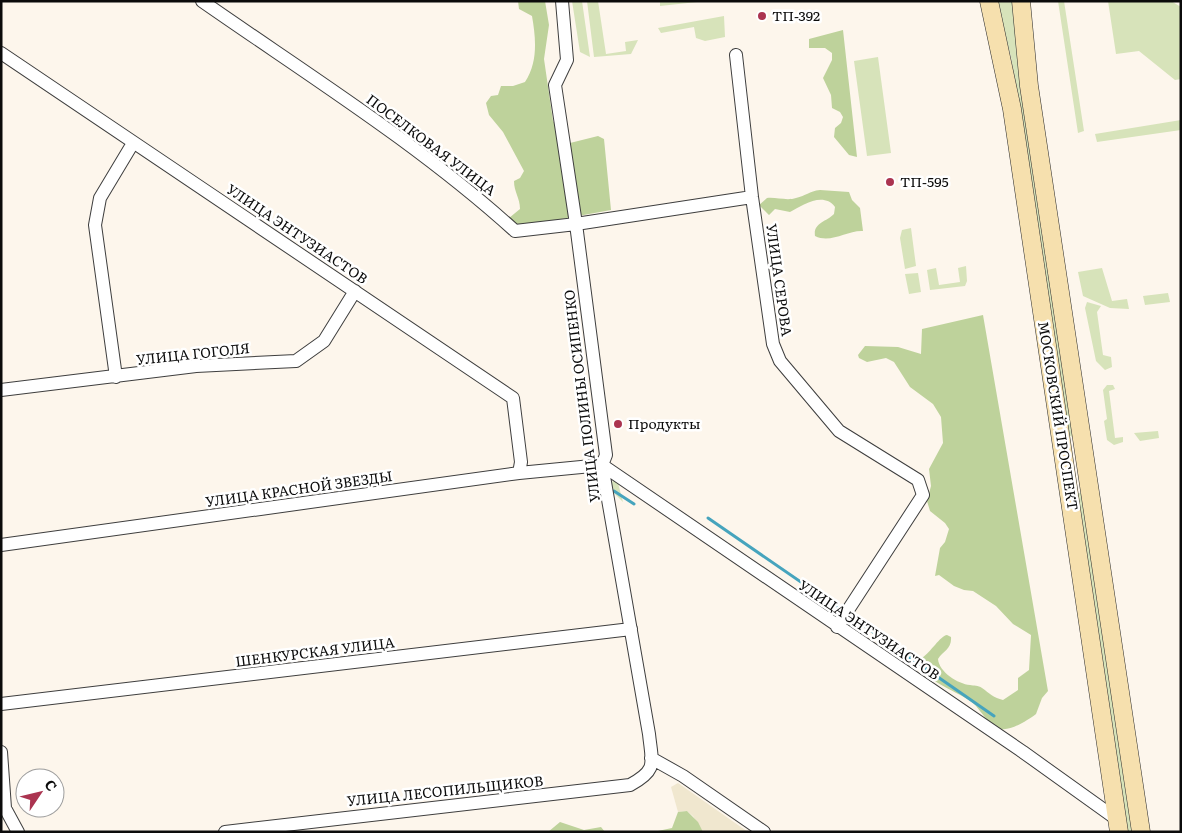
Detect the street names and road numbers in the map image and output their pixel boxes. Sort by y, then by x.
street label: ПОСЕЛКОВАЯ УЛИЦА [363,89,501,200]
street label: УЛИЦА ЭНТУЗИАСТОВ [223,178,372,288]
street label: УЛИЦА СЕРОВА [762,222,798,338]
street label: УЛИЦА ПОЛИНЫ ОСИПЕНКО [558,289,604,504]
street label: МОСКОВСКИЙ ПРОСПЕКТ [1034,320,1084,512]
street label: УЛИЦА ГОГОЛЯ [135,337,251,369]
street label: УЛИЦА КРАСНОЙ ЗВЕЗДЫ [204,465,394,511]
street label: УЛИЦА ЭНТУЗИАСТОВ [795,574,944,684]
street label: ШЕНКУРСКАЯ УЛИЦА [234,631,397,671]
street label: УЛИЦА ЛЕСОПИЛЬЩИКОВ [346,770,544,810]

